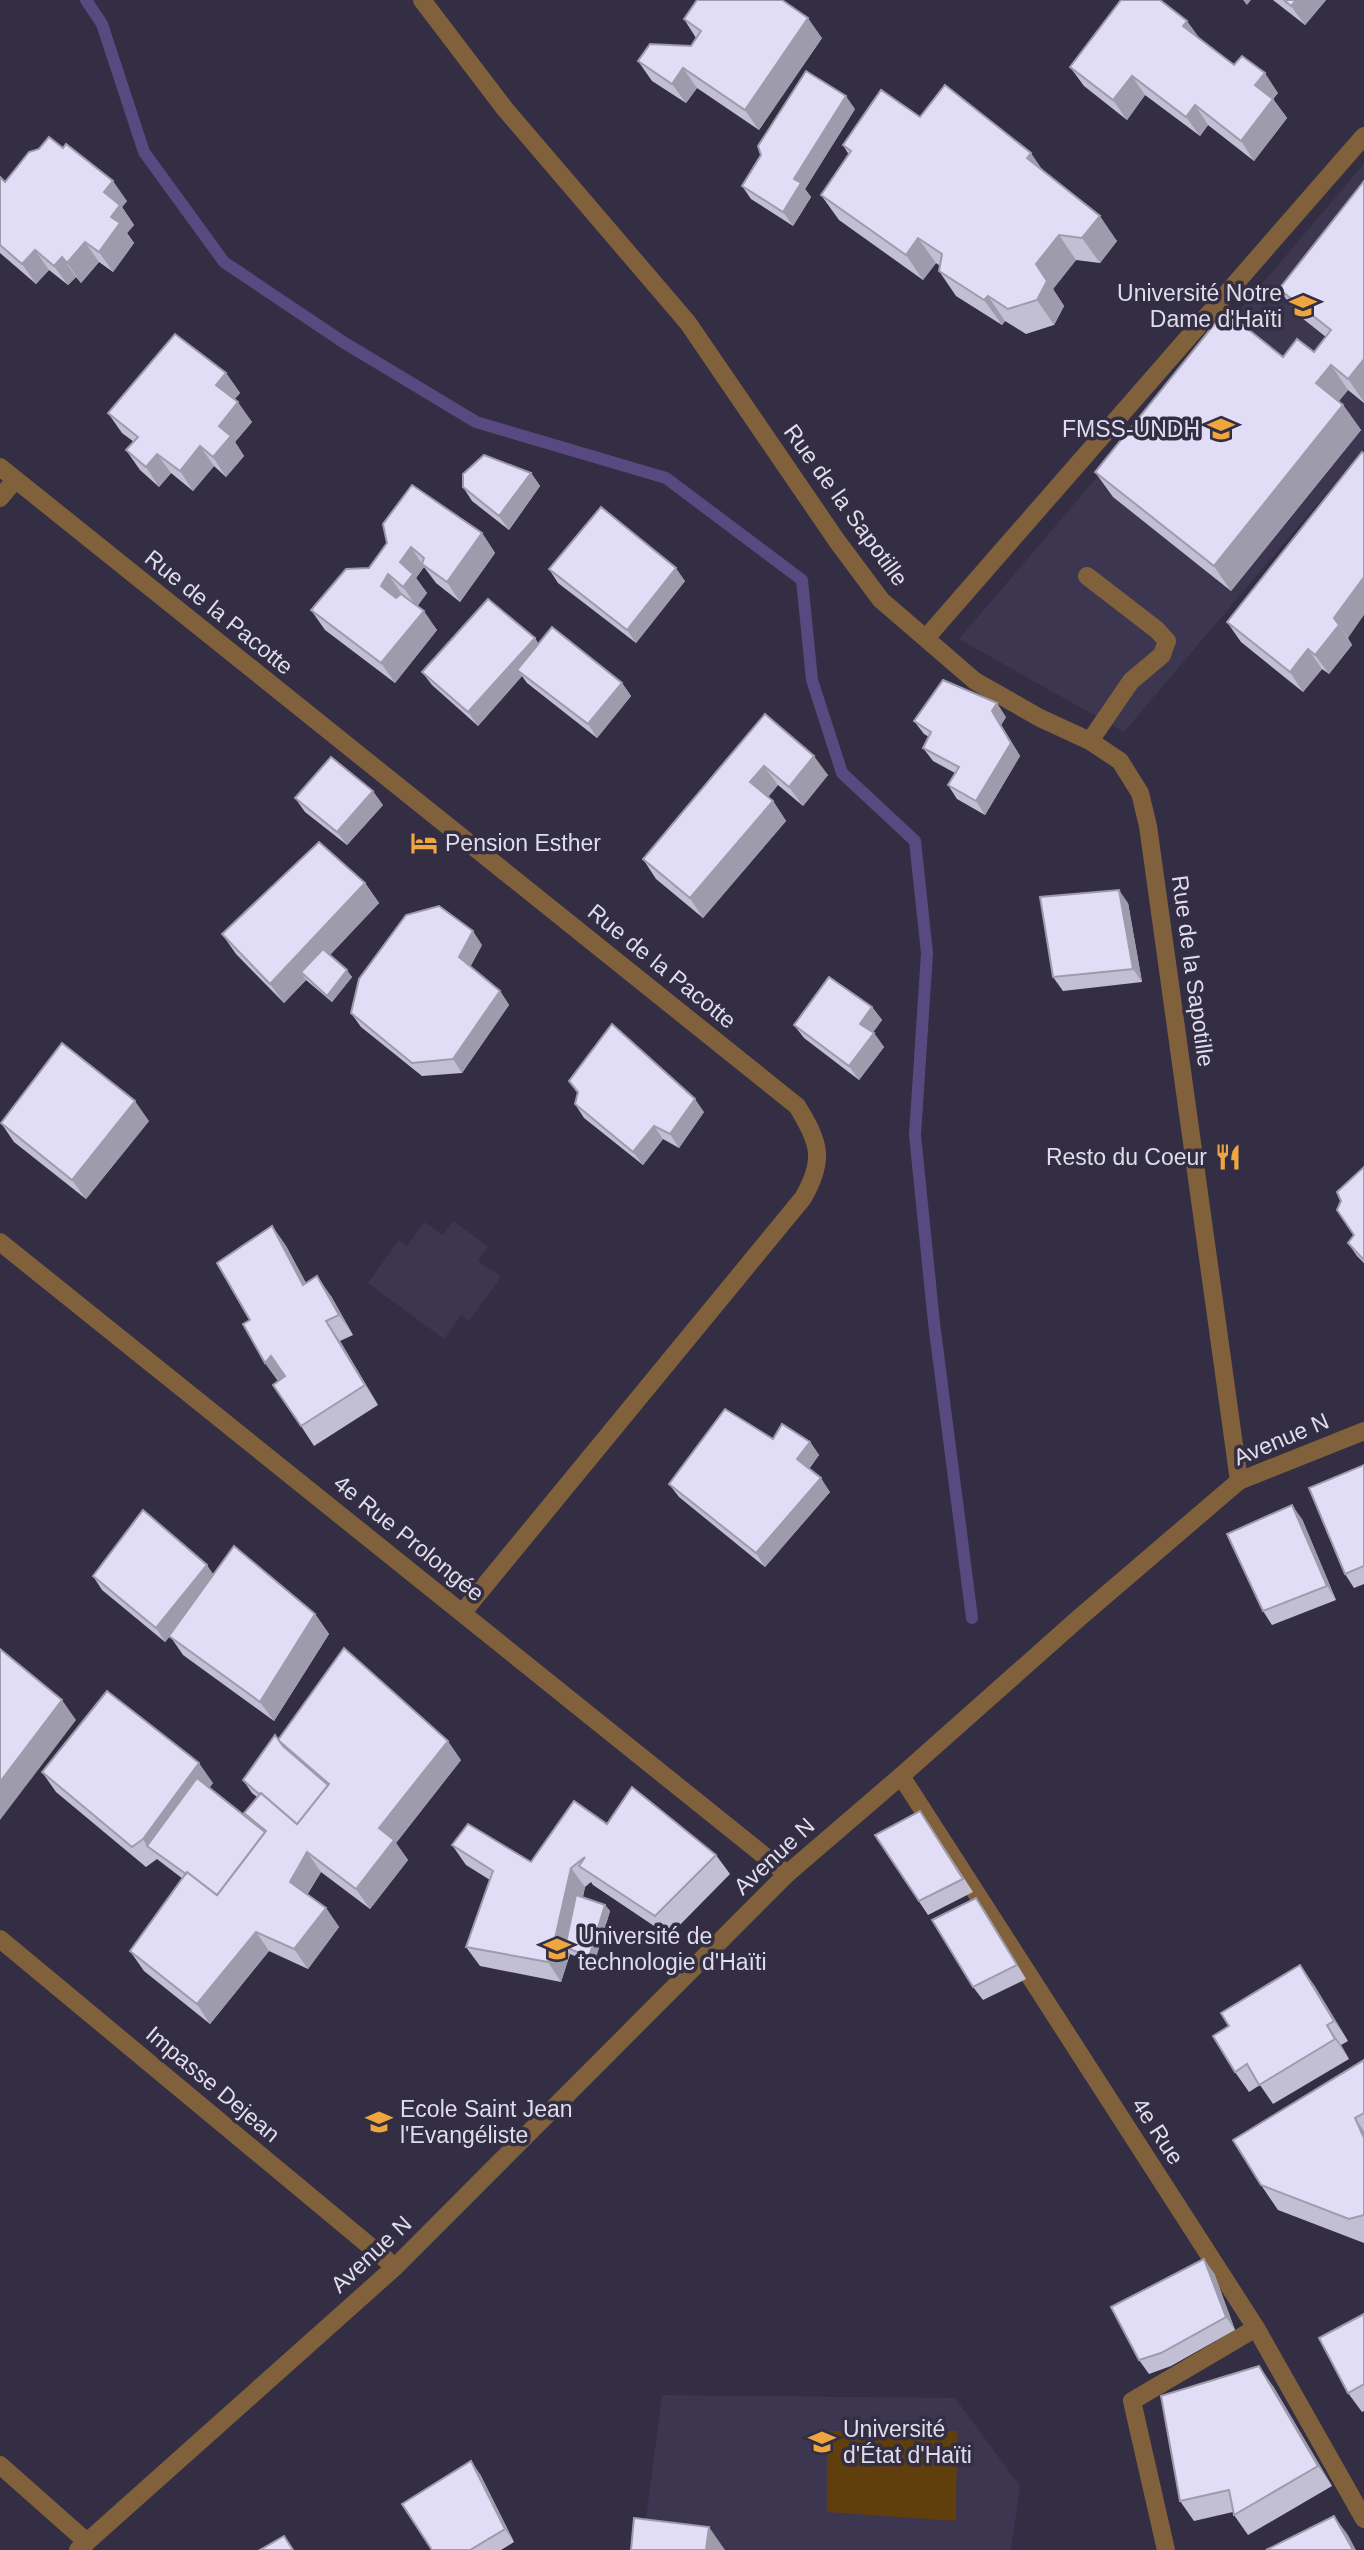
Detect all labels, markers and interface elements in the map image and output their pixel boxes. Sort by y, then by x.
place label: Université Notre Dame d'Haïti [1117,280,1282,332]
school or university icon: Université Notre Dame d'Haïti [1288,291,1318,321]
school or university icon: FMSS-UNDH [1206,414,1236,444]
place label: FMSS-UNDH [1062,416,1200,442]
street label: Rue de la Sapotille [779,419,913,591]
street label: Rue de la Pacotte [140,544,298,680]
hotel icon: Pension Esther [409,828,439,858]
place label: Pension Esther [445,830,601,856]
street label: Rue de la Sapotille [1167,874,1219,1068]
street label: Rue de la Pacotte [583,898,741,1034]
restaurant icon: Resto du Coeur [1213,1142,1243,1172]
place label: Resto du Coeur [1046,1144,1207,1170]
street label: Avenue N [1230,1407,1332,1471]
street label: 4e Rue Prolongée [329,1470,489,1606]
street label: Avenue N [728,1812,820,1900]
place label: Université de technologie d'Haïti [578,1923,767,1975]
school or university icon: Université de technologie d'Haïti [542,1934,572,1964]
street label: Impasse Dejean [141,2021,285,2147]
street label: 4e Rue [1127,2093,1189,2169]
place label: Ecole Saint Jean l'Evangéliste [400,2096,573,2148]
school or university icon: Ecole Saint Jean l'Evangéliste [364,2107,394,2137]
street label: Avenue N [325,2210,417,2298]
place label: Université d'État d'Haïti [843,2416,972,2468]
school or university icon: Université d'État d'Haïti [807,2427,837,2457]

